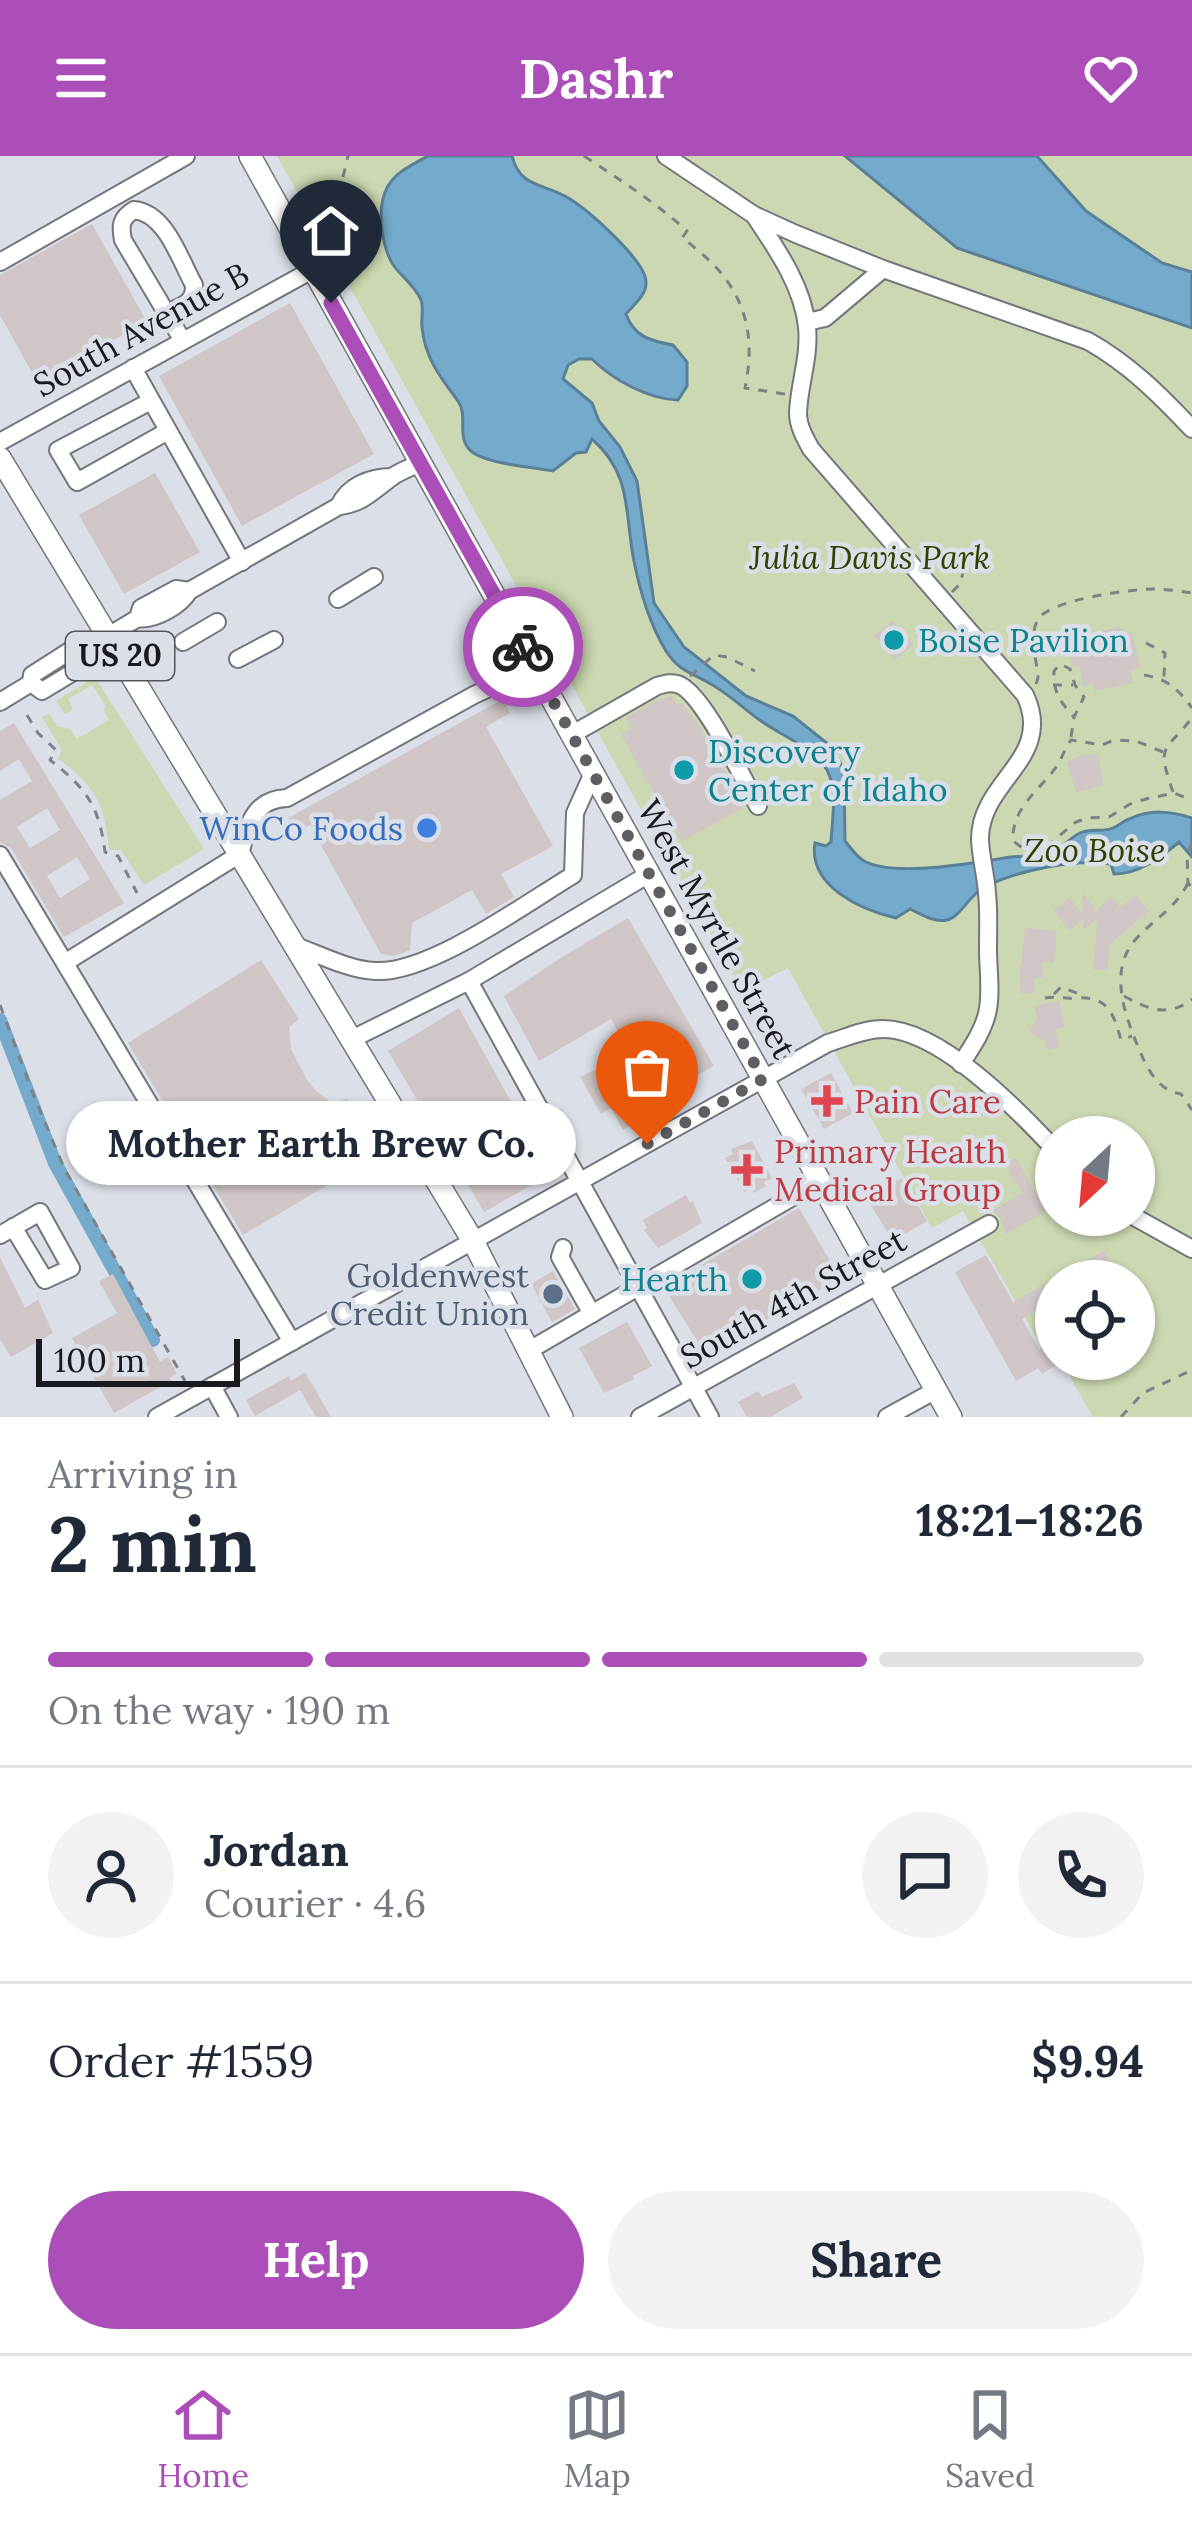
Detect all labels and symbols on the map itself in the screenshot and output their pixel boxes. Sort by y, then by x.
pin [280,180,382,303]
street label: South Avenue B [26,252,256,406]
park label: Julia Davis Park [749,536,990,578]
courier [463,587,583,707]
place label: Boise Pavilion [918,619,1129,661]
marker: Boise Pavilion [881,627,907,653]
road number: US 20 [66,632,174,680]
place label: Discovery Center of Idaho [708,730,947,810]
marker: Discovery Center of Idaho [671,757,697,783]
street label: West Myrtle Street [628,792,806,1066]
place label: WinCo Foods [200,807,403,849]
marker: WinCo Foods [414,815,440,841]
park label: Zoo Boise [1024,829,1166,871]
pin [596,1021,698,1144]
place label: Pain Care [854,1080,1001,1122]
marker: Pain Care [811,1085,843,1117]
callout: Mother Earth Brew Co. [65,1102,575,1186]
north arrow [1035,1116,1155,1236]
place label: Primary Health Medical Group [774,1130,1006,1210]
marker: Primary Health Medical Group [731,1154,763,1186]
street label: South 4th Street [673,1219,913,1377]
place label: Goldenwest Credit Union [330,1254,529,1334]
place label: Hearth [621,1258,728,1300]
marker: Hearth [739,1266,765,1292]
marker: Goldenwest Credit Union [540,1281,566,1307]
scale bar [36,1333,240,1386]

